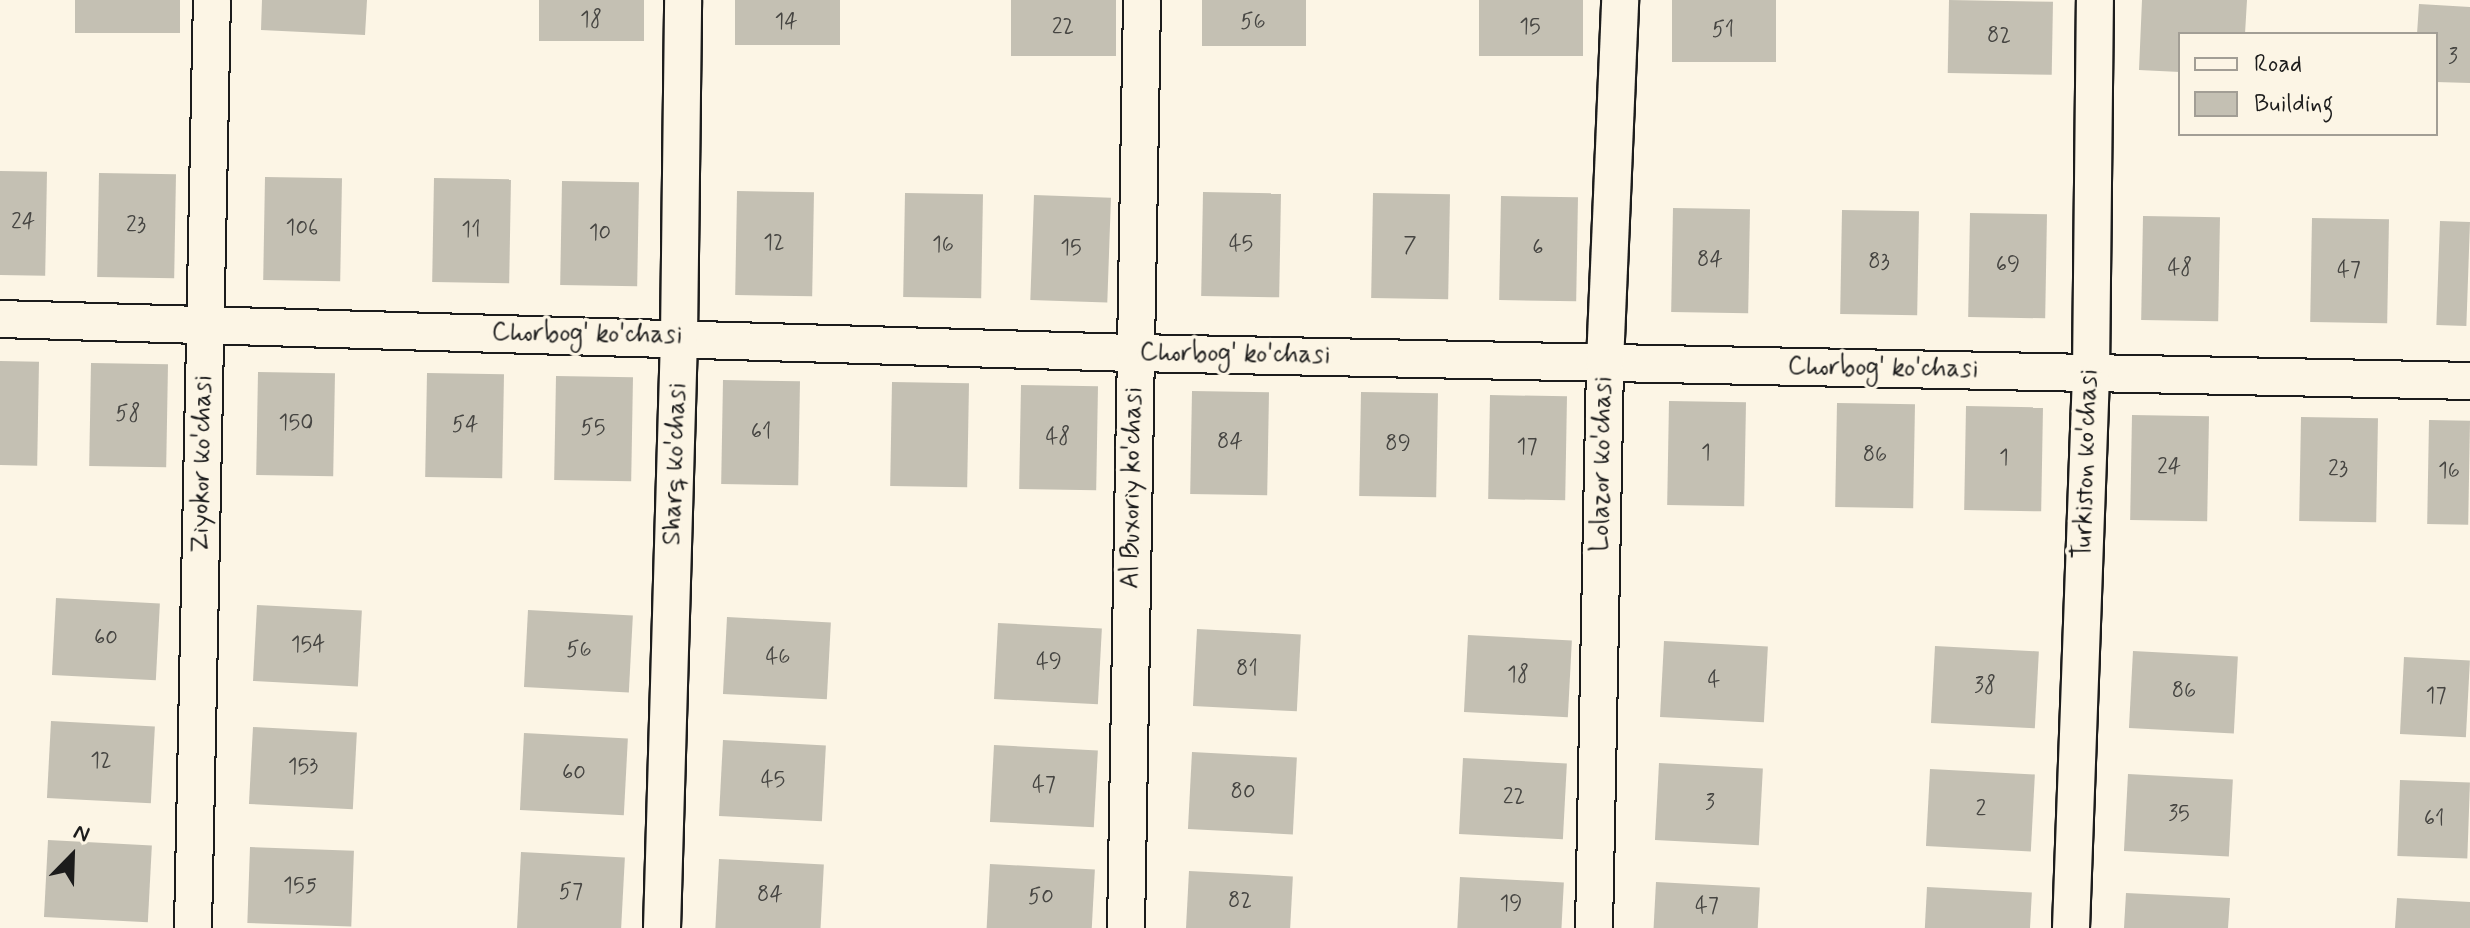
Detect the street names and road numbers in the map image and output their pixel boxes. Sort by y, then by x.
street label: Chorbog' ko'chasi [491,318,683,352]
street label: Chorbog' ko'chasi [1139,338,1331,372]
street label: Chorbog' ko'chasi [1787,352,1979,386]
street label: Turkiston ko'chasi [2068,369,2106,559]
street label: Ziyokor ko'chasi [186,376,220,552]
street label: Lolazor ko'chasi [1586,377,1620,551]
street label: Sharq ko'chasi [658,383,694,545]
street label: Al Buxoriy ko'chasi [1116,384,1150,592]

